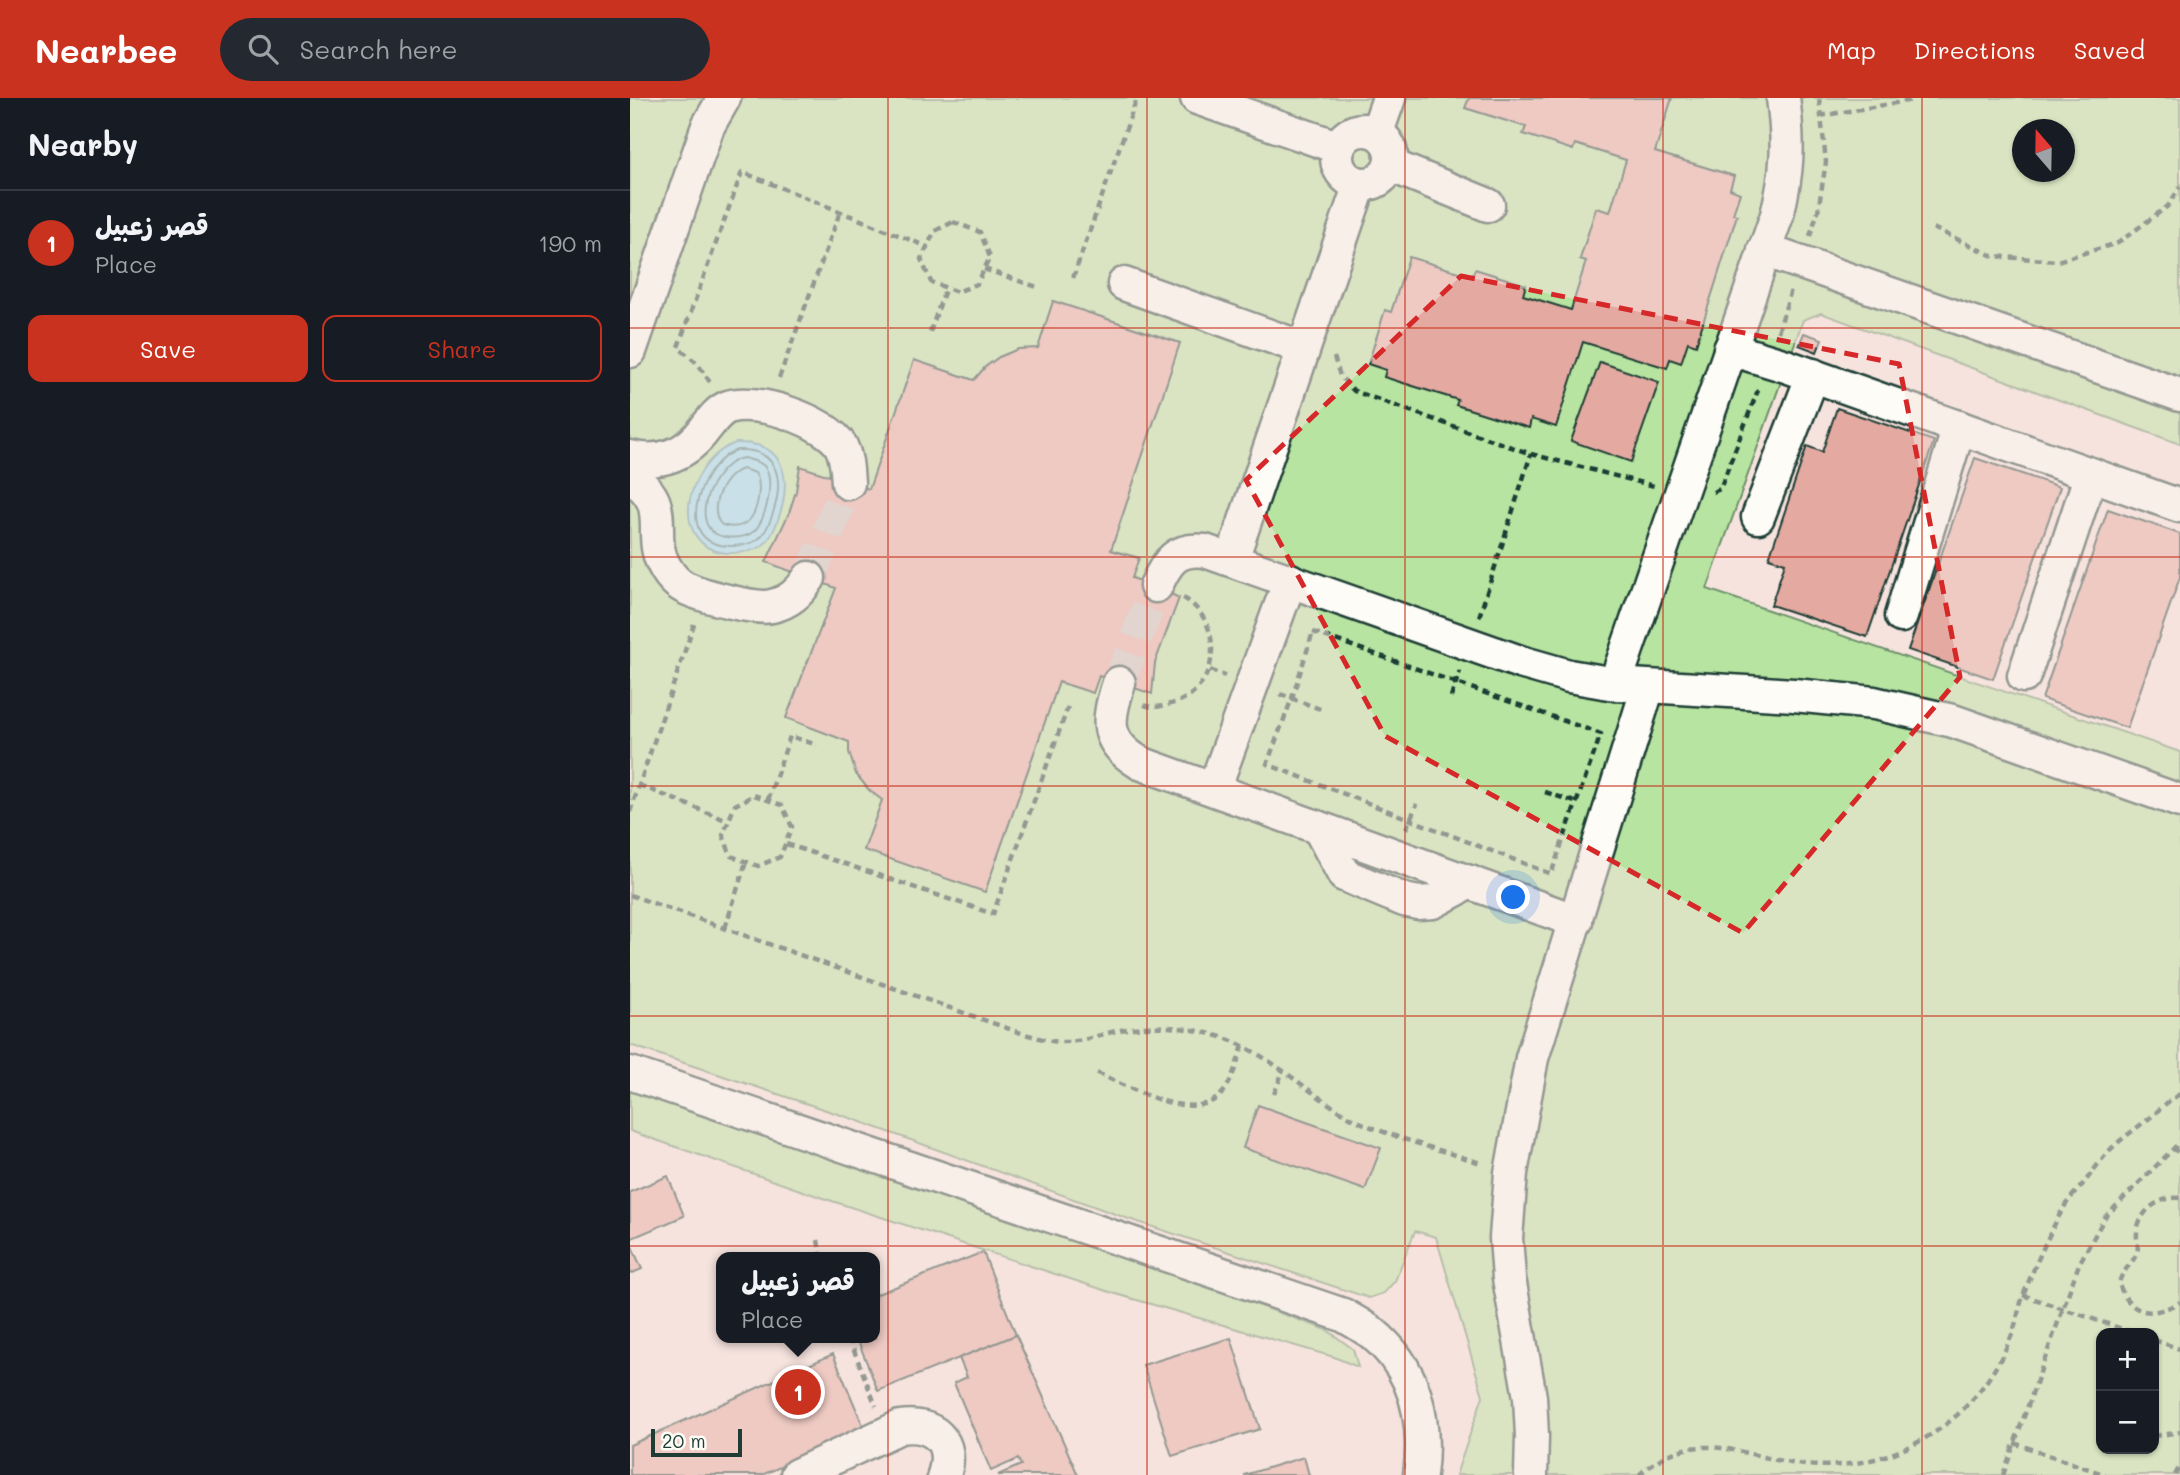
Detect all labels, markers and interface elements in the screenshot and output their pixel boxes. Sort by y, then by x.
search box [220,18,710,81]
text: Nearbee [35,28,178,71]
icon: search [244,30,282,68]
text: Search here [300,32,458,66]
text: Map [1827,34,1876,65]
text: Directions [1914,34,2036,65]
text: Saved [2074,34,2145,65]
north arrow [2012,119,2075,182]
text: Nearby [28,124,138,164]
text: قصر زعبيل [95,208,208,242]
text: 1 [46,228,56,258]
text: 190 m [538,228,602,258]
text: Place [95,249,157,279]
button: Save [28,315,308,382]
button: Share [322,315,602,382]
your location [1496,880,1530,914]
popup [716,1252,880,1343]
text: قصر زعبيل [741,1263,855,1297]
text: Place [741,1304,803,1334]
map controls [2096,1328,2159,1454]
button: + [2096,1328,2159,1391]
pin: 1 [775,1366,821,1418]
button: − [2096,1391,2159,1454]
scale bar [651,1426,742,1458]
text: 20 m [662,1428,706,1453]

